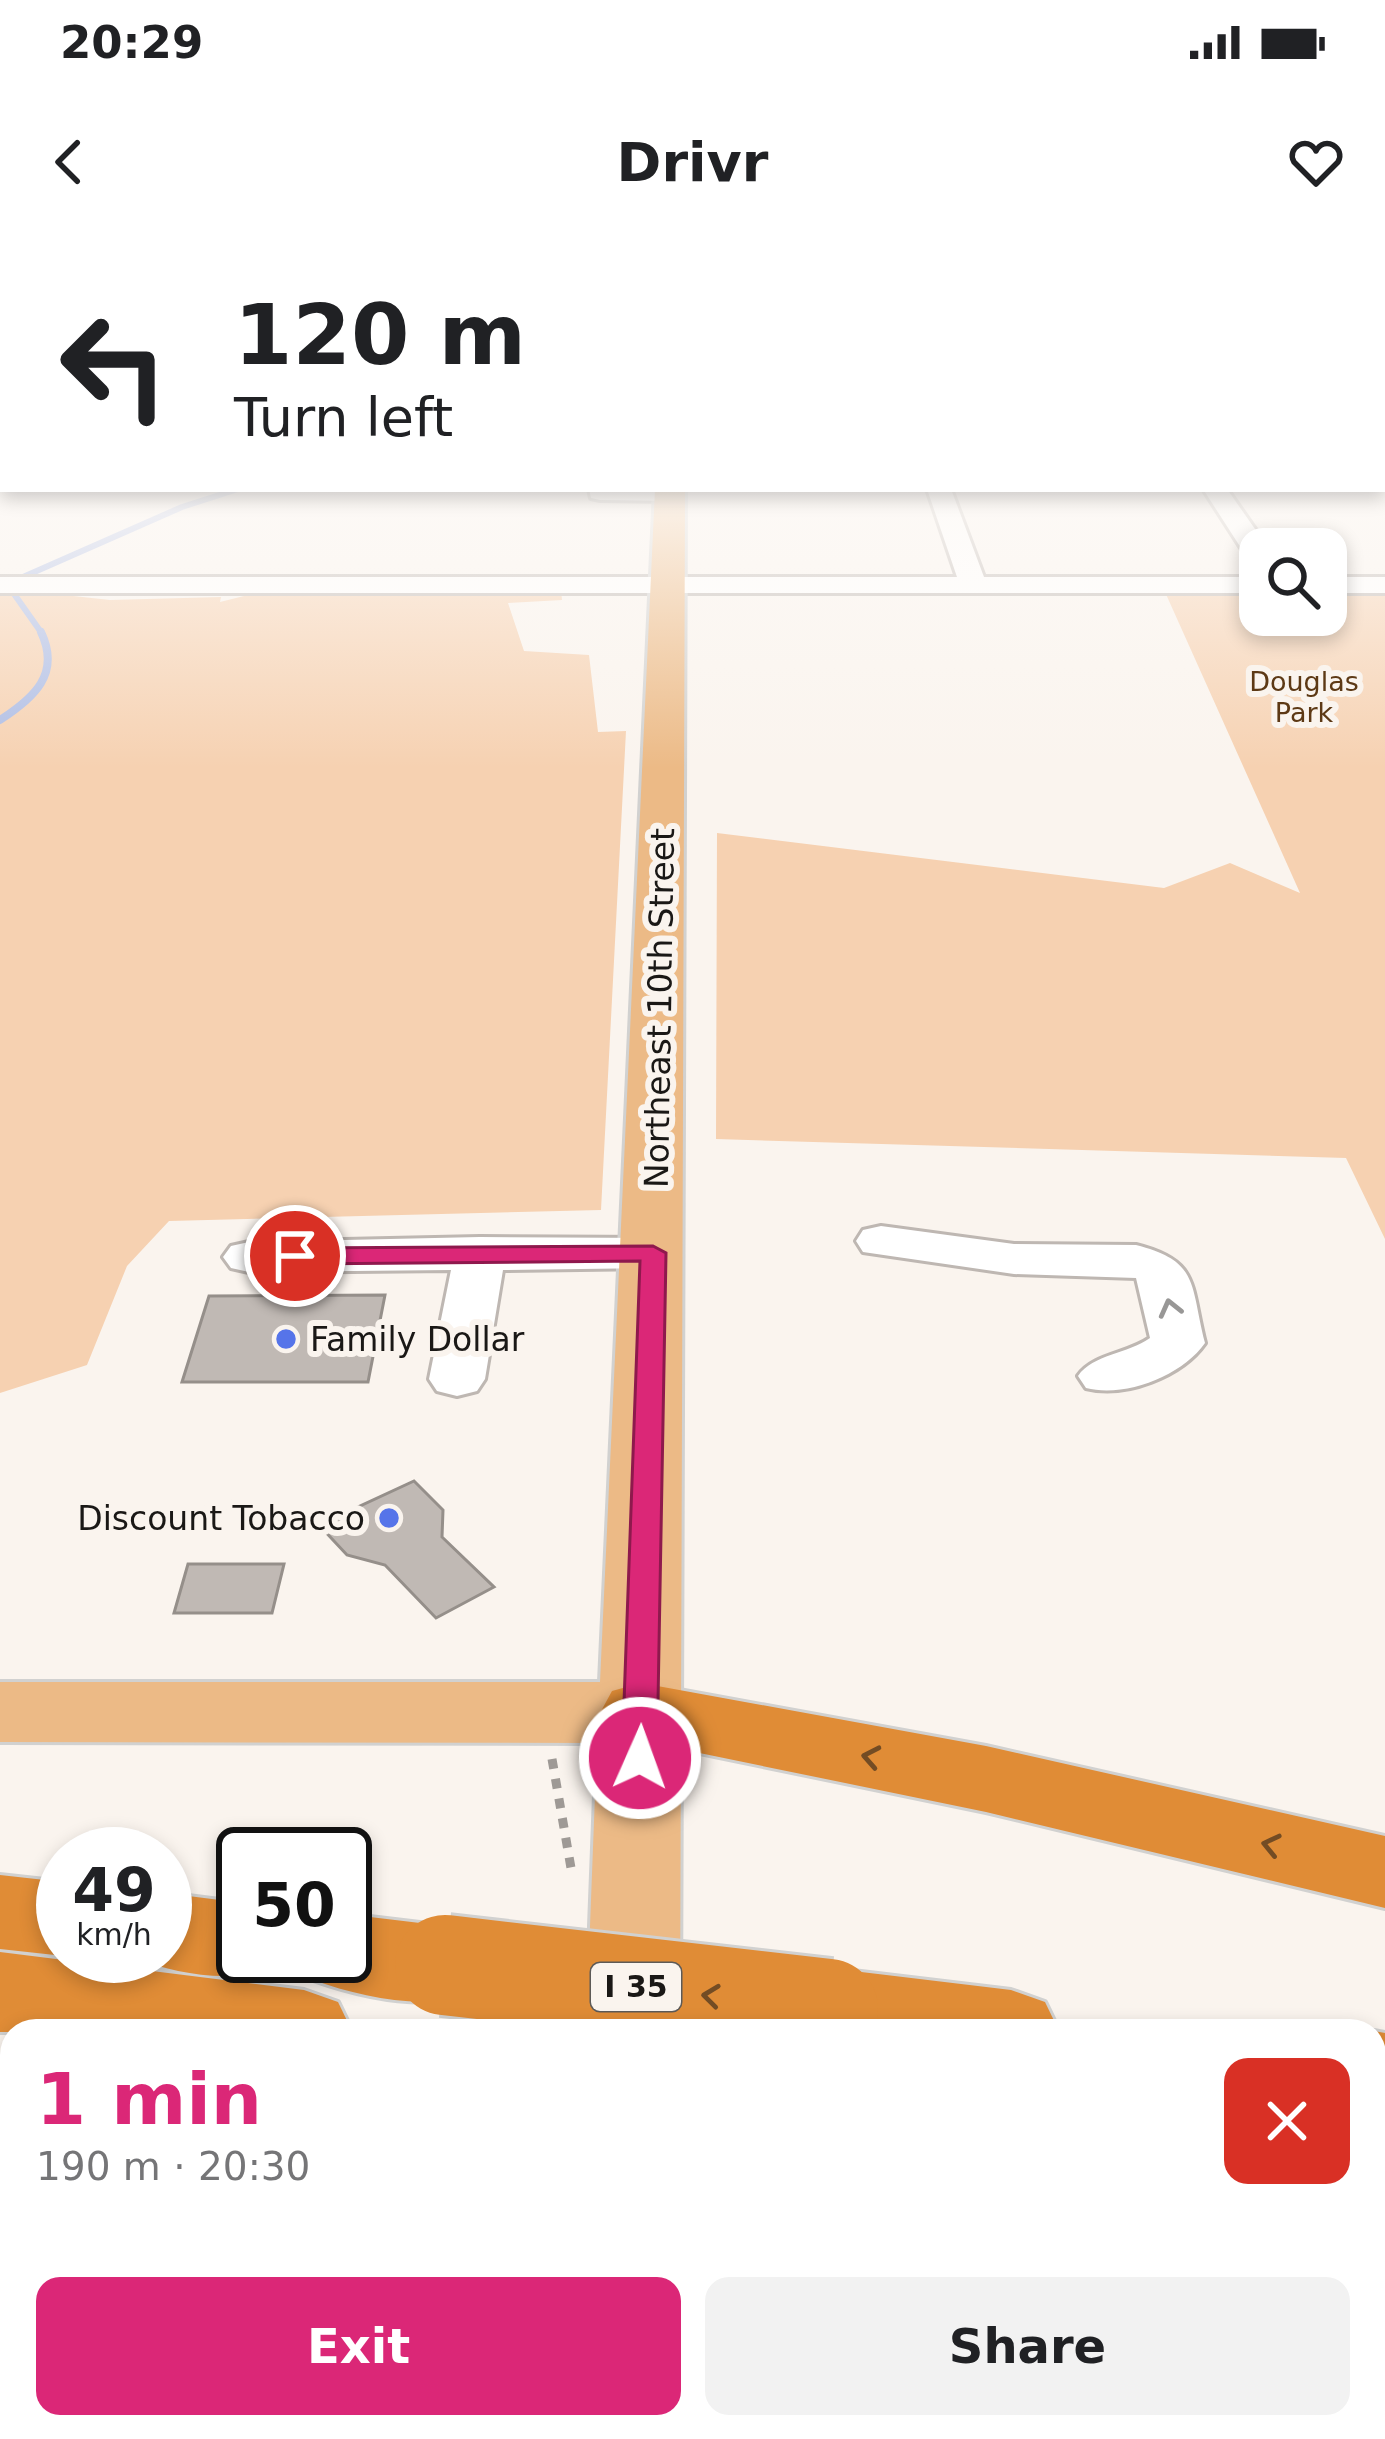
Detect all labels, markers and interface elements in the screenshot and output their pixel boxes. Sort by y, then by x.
text: 20:29 [60,16,203,69]
icon: back [36,129,102,195]
icon: heart [1283,129,1349,195]
text: Drivr [617,131,768,194]
text: 120 m [234,286,526,384]
icon: left [36,288,192,444]
text: Turn left [234,386,453,449]
map controls [1239,528,1347,636]
button: search [1239,528,1347,636]
park label: Douglas Park [1249,666,1359,728]
street label: Northeast 10th Street [637,828,682,1188]
pin [244,1205,346,1307]
icon: arrive [262,1223,328,1289]
one-way arrow [1159,1298,1184,1318]
place label: Family Dollar [310,1320,525,1359]
marker: Family Dollar [273,1326,299,1352]
place label: Discount Tobacco [77,1499,365,1538]
marker: Discount Tobacco [376,1505,402,1531]
position arrow [577,1695,703,1821]
one-way arrow [861,1745,881,1771]
speed limit sign: 50 [216,1827,372,1983]
one-way arrow [1262,1834,1282,1859]
text: 49 [72,1855,156,1925]
text: km/h [76,1917,152,1952]
road number: I 35 [591,1963,681,2011]
one-way arrow [701,1983,721,2009]
text: 1 min [36,2057,262,2141]
button: close [1224,2058,1350,2184]
text: 190 m · 20:30 [36,2144,310,2189]
button: Exit [36,2277,681,2415]
button: Share [705,2277,1350,2415]

